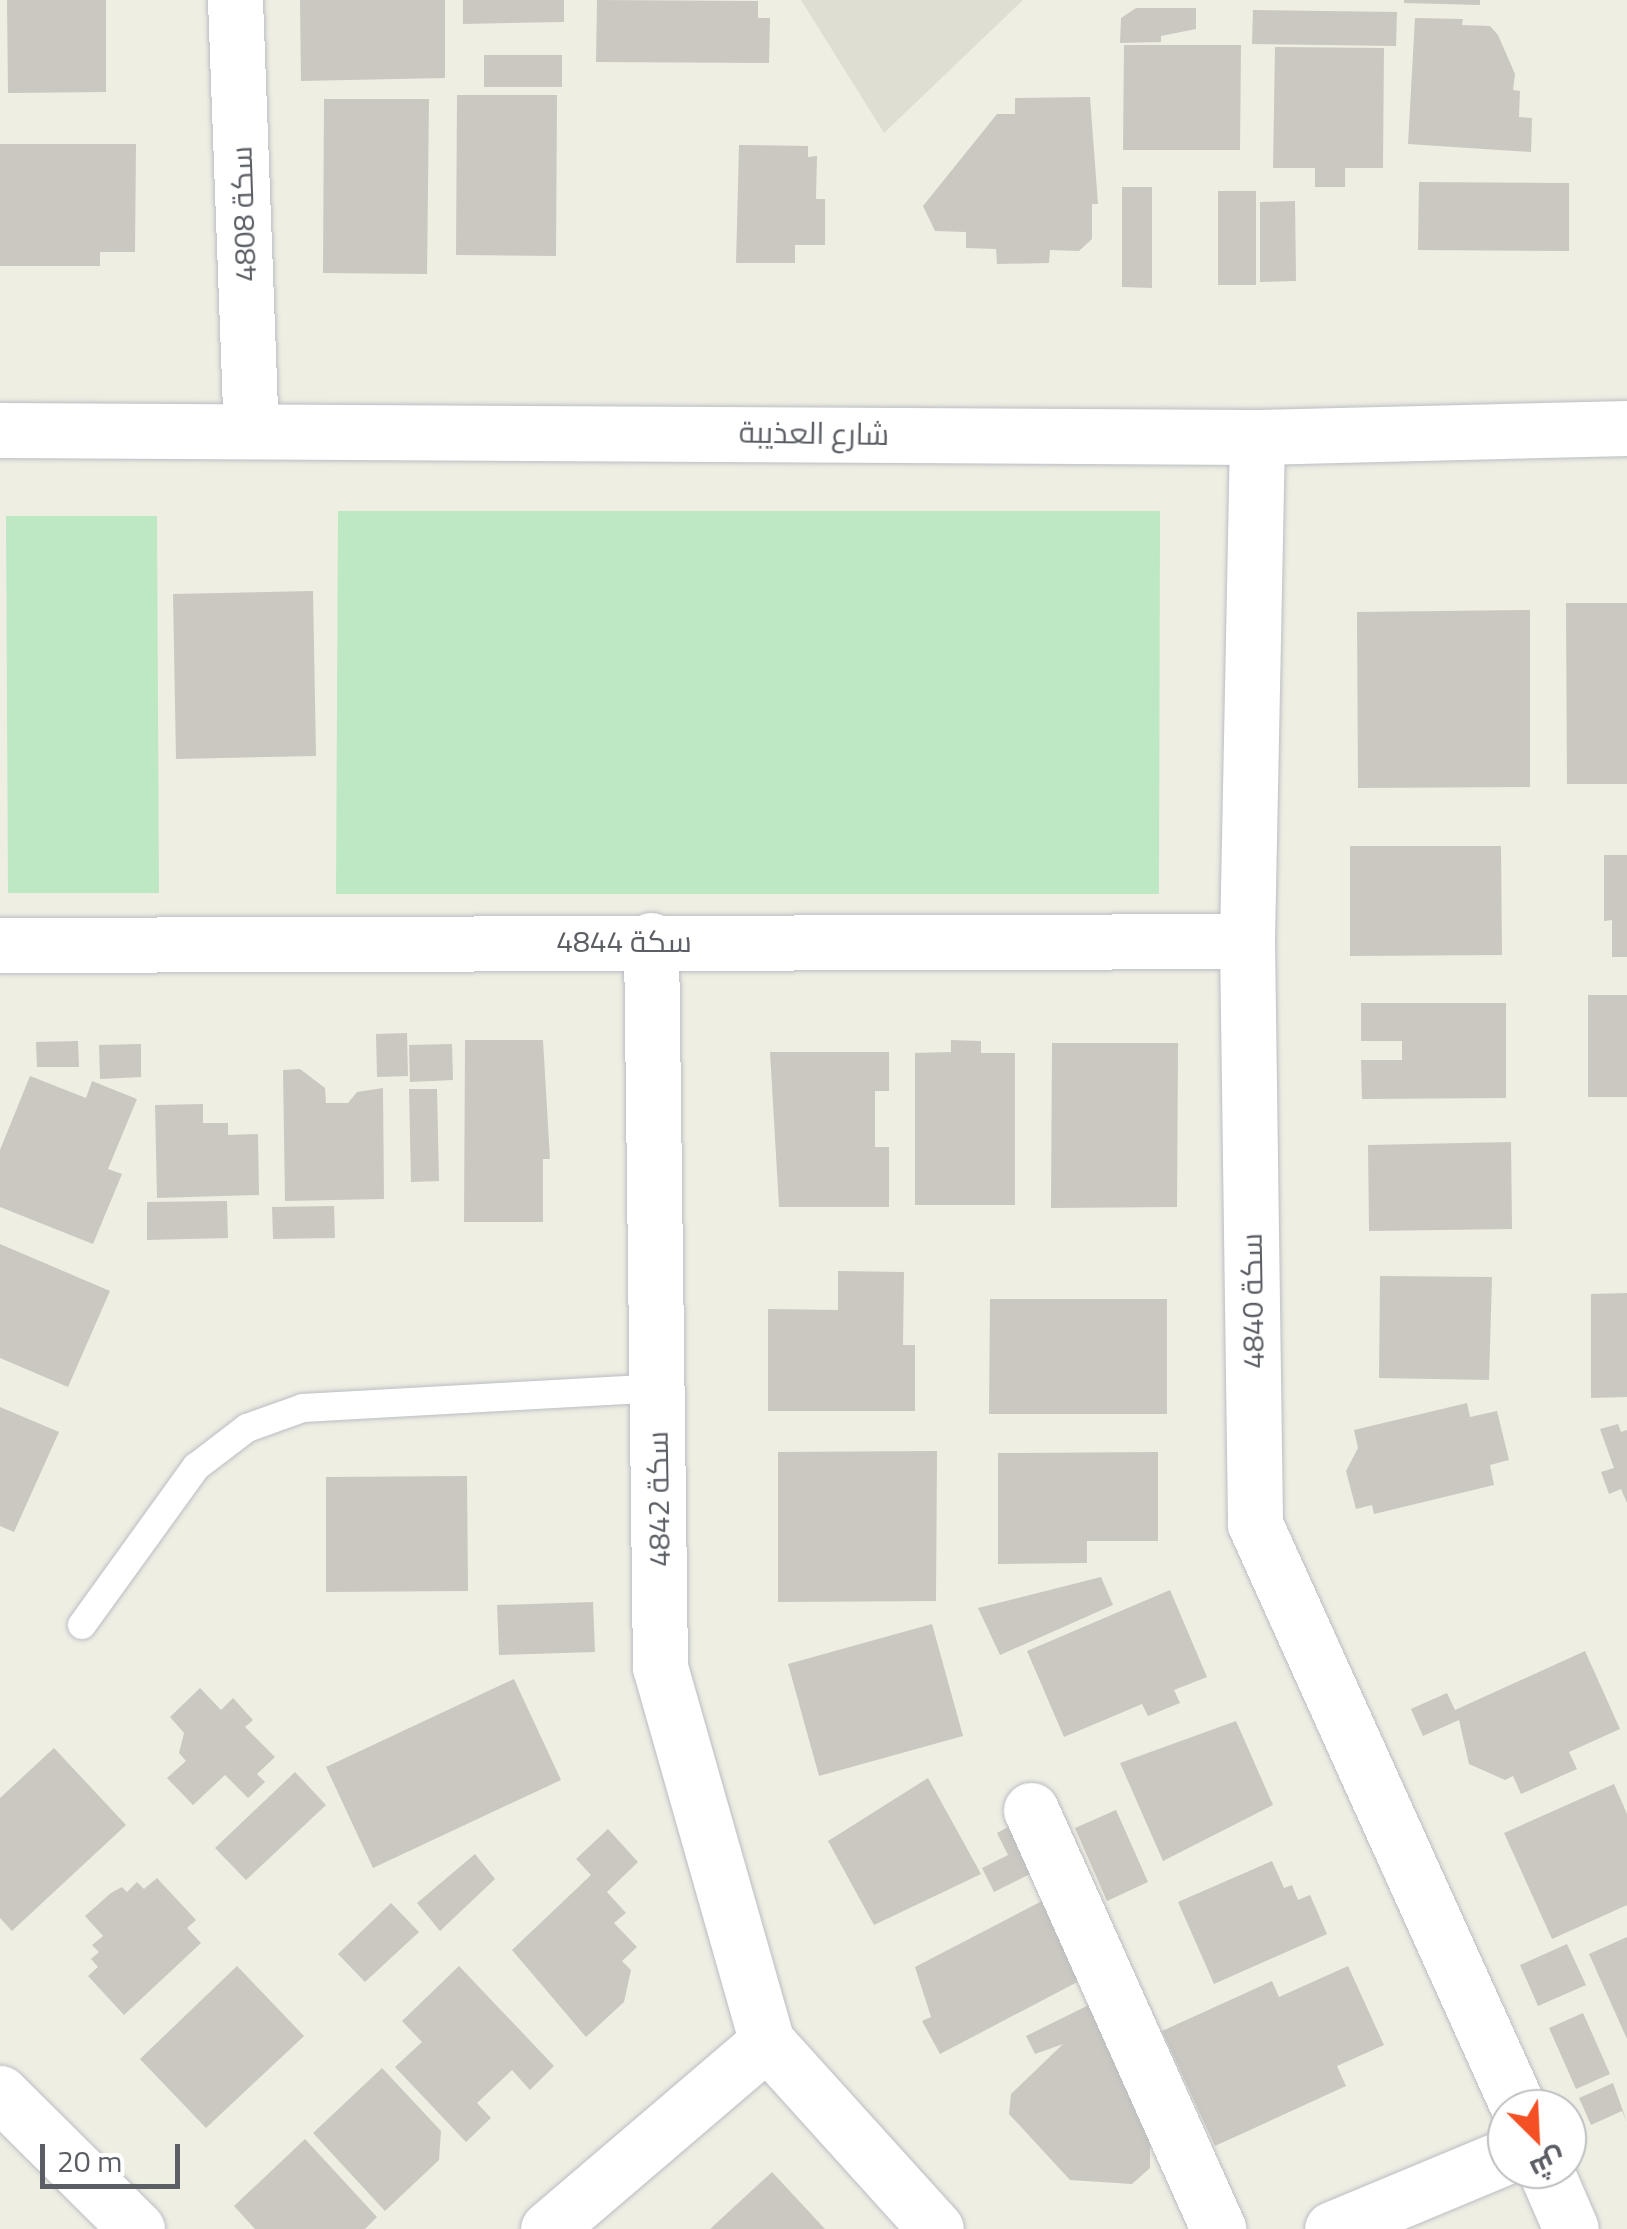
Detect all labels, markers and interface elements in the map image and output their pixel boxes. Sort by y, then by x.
street label: سكة 4808 [223,146,263,282]
street label: شارع العذيبة [739,414,889,452]
street label: سكة 4844 [556,923,692,959]
street label: سكة 4840 [1233,1233,1271,1369]
street label: سكة 4842 [639,1431,677,1567]
north arrow [1487,2089,1587,2189]
scale bar [45,2124,185,2186]
text: 20 m [57,2138,122,2184]
text: ش [1523,2138,1574,2192]

